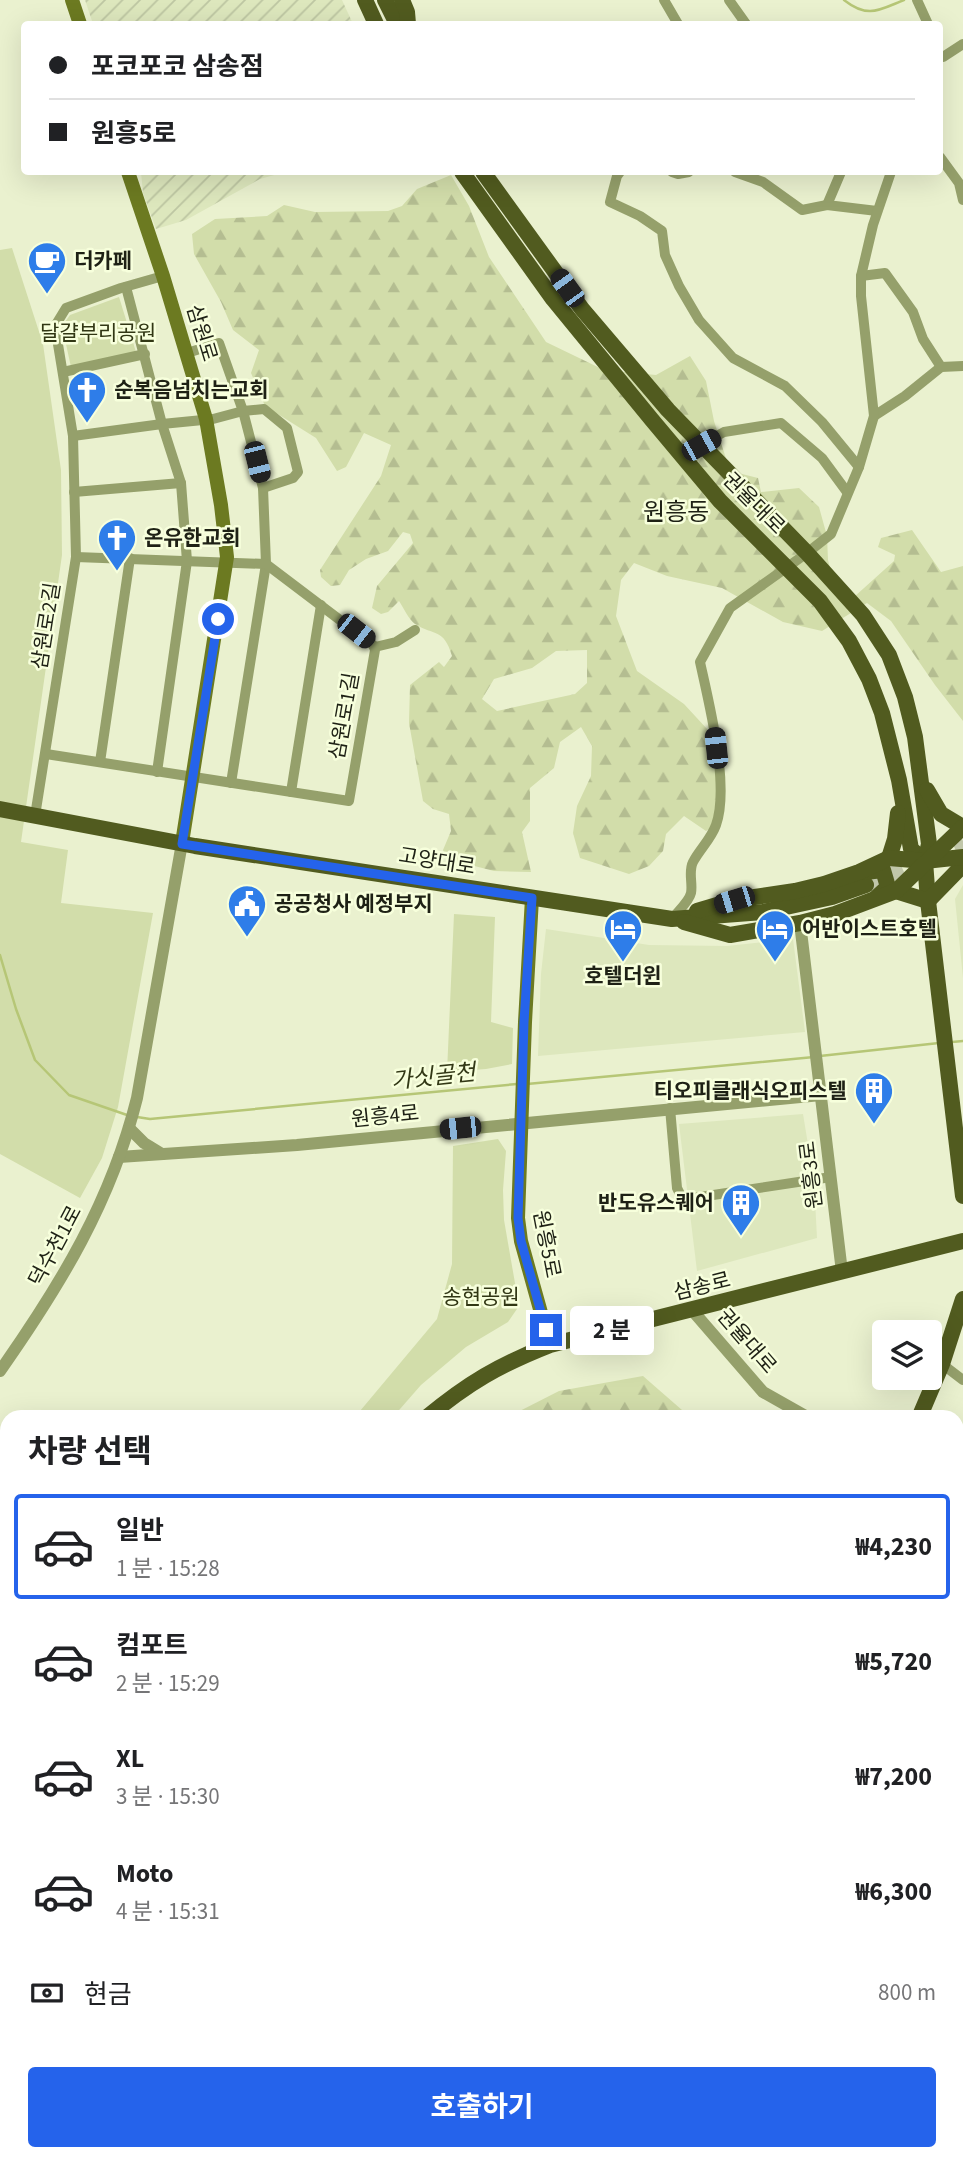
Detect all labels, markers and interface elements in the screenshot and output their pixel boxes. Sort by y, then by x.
text: 포코포코 삼송점 [91,48,264,85]
text: 원흥5로 [91,115,177,152]
cafe icon: 더카페 [26,240,68,295]
place label: 더카페 [74,246,132,276]
car [547,265,588,311]
street label: 삼원로 [179,301,225,365]
park label: 달걀부리공원 [40,318,156,348]
church icon: 순복음넘치는교회 [66,369,108,424]
place label: 순복음넘치는교회 [114,375,269,405]
car [678,426,725,464]
car [242,439,273,485]
street label: 권율대로 [716,465,792,541]
district label: 원흥동 [643,495,709,530]
church icon: 온유한교회 [96,517,138,572]
place label: 온유한교회 [144,523,241,553]
street label: 삼원로2길 [24,580,68,672]
route start [202,603,234,635]
car [333,610,380,652]
street label: 삼원로1길 [322,670,366,762]
car [704,726,729,770]
street label: 고양대로 [396,840,478,882]
public building icon: 공공청사 예정부지 [226,883,268,938]
car [711,884,758,916]
place label: 공공청사 예정부지 [274,889,433,919]
hotel icon: 호텔더윈 [602,908,644,963]
hotel icon: 어반이스트호텔 [754,908,796,963]
place label: 어반이스트호텔 [802,914,937,944]
place label: 호텔더윈 [584,961,662,991]
water label: 가싯골천 [389,1055,480,1097]
building icon: 티오피클래식오피스텔 [853,1070,895,1125]
place label: 티오피클래식오피스텔 [654,1076,847,1106]
street label: 원흥4로 [349,1098,421,1134]
car [439,1115,482,1141]
street label: 원흥3로 [792,1139,830,1211]
building icon: 반도유스퀘어 [720,1182,762,1237]
place label: 반도유스퀘어 [598,1188,714,1218]
street label: 덕수천1로 [21,1200,89,1292]
street label: 원흥5로 [526,1208,568,1280]
street label: 삼송로 [670,1264,734,1308]
park label: 송현공원 [442,1282,520,1312]
street label: 권율대로 [710,1302,784,1380]
callout: 2 분 [570,1306,654,1354]
route end [530,1314,562,1346]
text: 2 분 [593,1314,631,1347]
map controls [872,1320,942,1390]
button: layers [872,1320,942,1390]
text: 차량 선택 [28,1429,152,1475]
text: 일반 [116,1512,164,1549]
icon: car [32,1515,95,1578]
text: ₩4,230 [856,1528,932,1565]
text: 1 분 · 15:28 [116,1552,220,1585]
text: 컴포트 [116,1627,188,1664]
icon: car [32,1630,95,1693]
text: ₩5,720 [856,1643,932,1680]
text: 2 분 · 15:29 [116,1667,220,1700]
text: XL [116,1740,144,1777]
icon: car [32,1745,95,1808]
text: ₩7,200 [856,1758,932,1795]
text: 3 분 · 15:30 [116,1780,220,1813]
text: Moto [116,1855,173,1892]
icon: car [32,1860,95,1923]
text: ₩6,300 [856,1873,932,1910]
text: 4 분 · 15:31 [116,1895,220,1928]
icon: cash [28,1974,66,2012]
text: 현금 [84,1976,132,2013]
text: 800 m [878,1976,936,2009]
button: 호출하기 [28,2067,936,2147]

